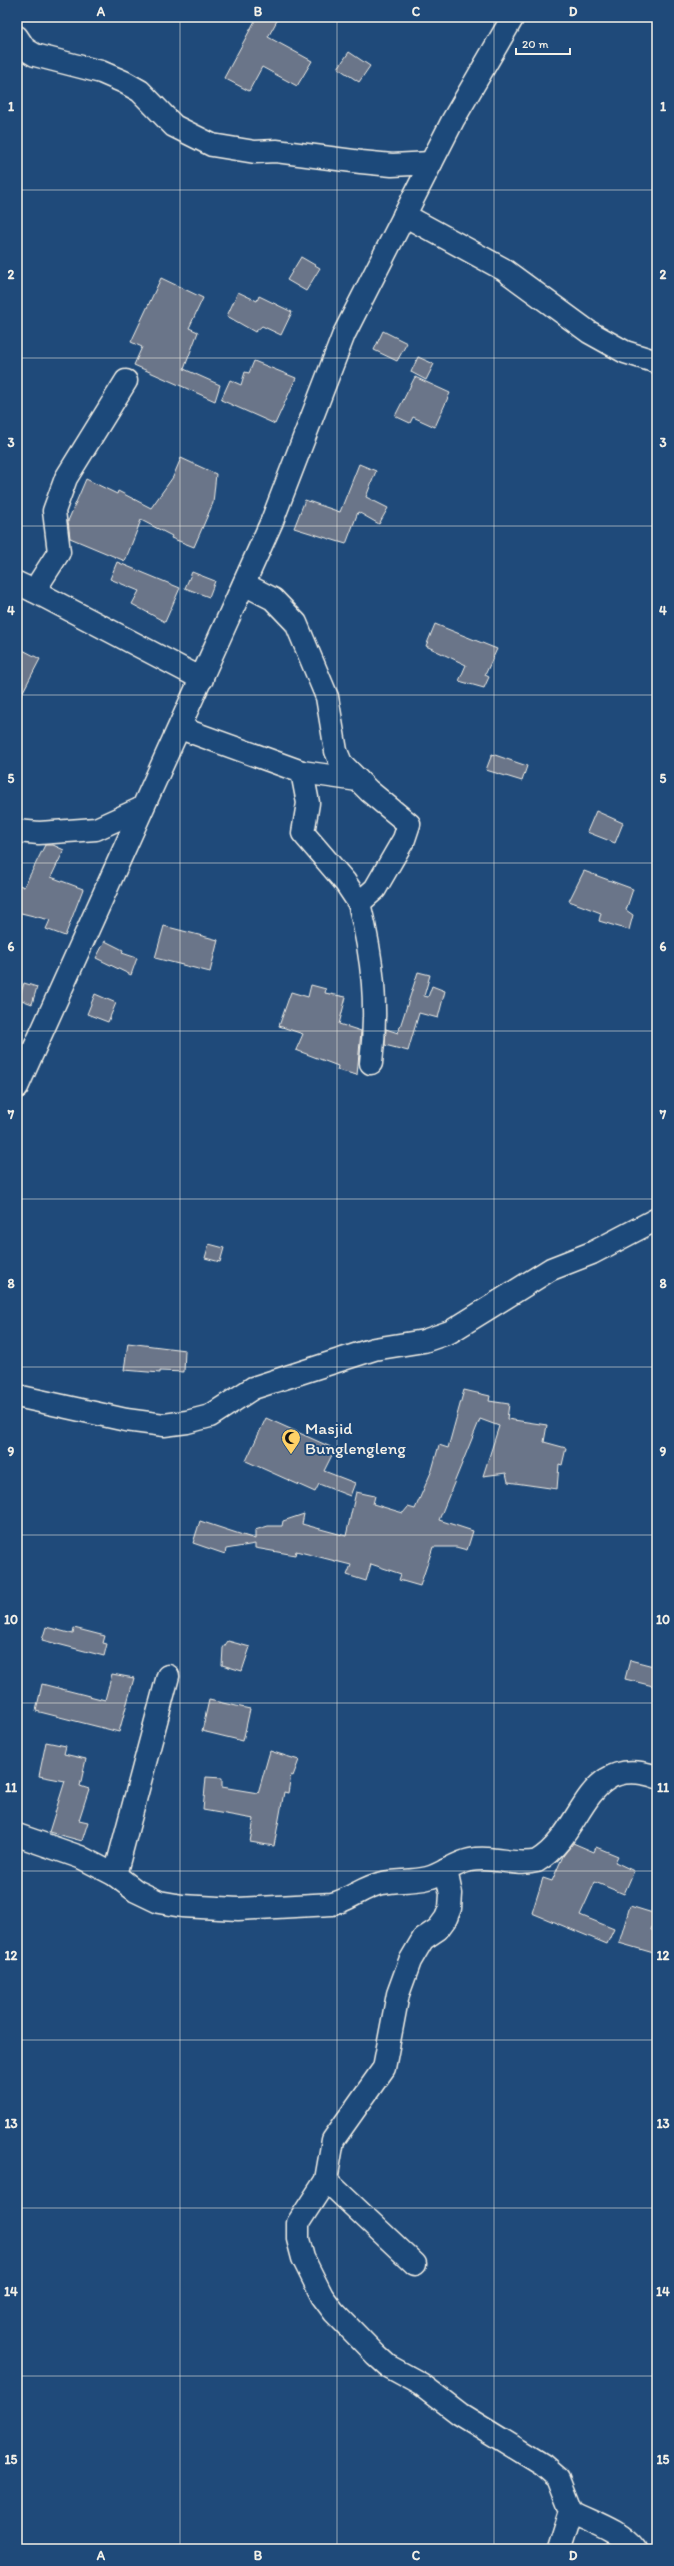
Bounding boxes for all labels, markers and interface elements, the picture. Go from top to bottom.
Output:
text: A [96,4,106,19]
text: B [254,4,263,19]
text: C [412,4,421,19]
text: D [569,4,578,19]
scale bar [516,30,570,56]
text: 20 m [522,37,549,51]
text: 1 [8,99,14,114]
text: 1 [660,99,666,114]
text: 2 [8,267,15,282]
text: 2 [660,267,667,282]
text: 3 [7,435,15,450]
text: 3 [659,435,667,450]
text: 4 [7,603,15,618]
text: 4 [659,603,667,618]
text: 5 [8,771,15,786]
text: 5 [660,771,667,786]
text: 6 [8,939,15,954]
text: 6 [660,939,667,954]
text: 7 [7,1107,15,1122]
text: 7 [659,1107,667,1122]
text: 8 [7,1276,15,1291]
text: 8 [659,1276,667,1291]
place label: Masjid Bunglengleng [305,1418,406,1458]
mosque icon: Masjid Bunglengleng [280,1427,302,1455]
text: 9 [8,1444,15,1459]
text: 9 [660,1444,667,1459]
text: 10 [4,1612,18,1627]
text: 10 [656,1612,670,1627]
text: 11 [5,1780,17,1795]
text: 11 [657,1780,669,1795]
text: 12 [5,1948,18,1963]
text: 12 [657,1948,670,1963]
text: 13 [4,2116,18,2131]
text: 13 [656,2116,670,2131]
text: 14 [4,2284,18,2299]
text: 14 [656,2284,670,2299]
text: 15 [5,2452,18,2467]
text: 15 [657,2452,670,2467]
text: A [96,2548,106,2563]
text: B [254,2548,263,2563]
text: C [412,2548,421,2563]
text: D [569,2548,578,2563]

